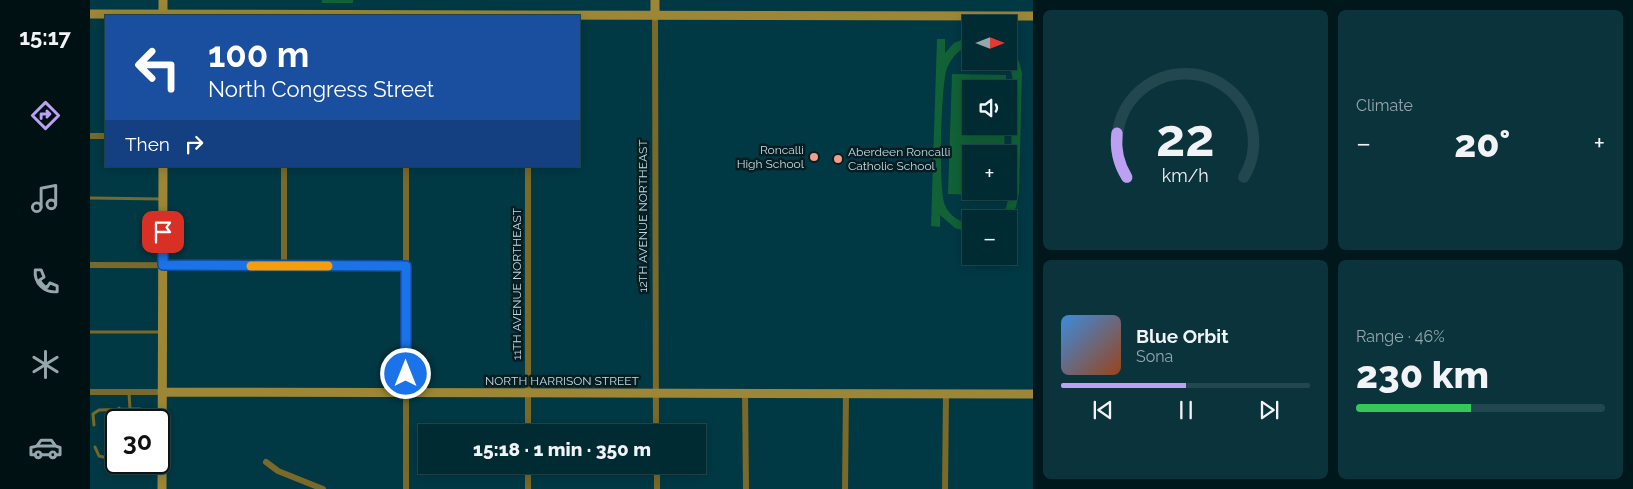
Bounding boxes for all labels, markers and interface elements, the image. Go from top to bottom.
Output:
north arrow [962,15,1018,70]
map controls [962,15,1017,265]
text: 15:17 [19,24,71,50]
text: 100 m [208,34,309,75]
icon: left [125,35,190,100]
text: North Congress Street [208,76,434,102]
button: sound [962,80,1017,135]
text: Climate [1356,96,1413,115]
icon: directions [28,98,63,133]
text: 22 [1156,107,1215,168]
text: 20° [1454,121,1510,166]
text: − [1356,127,1371,160]
text: + [1593,127,1605,160]
icon: right [180,130,208,158]
text: Then [125,133,170,155]
street label: 12TH AVENUE NORTHEAST [636,139,650,293]
place label: Roncalli High School [737,143,805,171]
place label: Aberdeen Roncalli Catholic School [848,145,950,173]
button: + [962,145,1017,200]
marker: Roncalli High School [808,151,820,163]
marker: Aberdeen Roncalli Catholic School [832,153,844,165]
text: km/h [1162,165,1209,186]
icon: music [28,181,63,216]
street label: 11TH AVENUE NORTHEAST [510,207,524,360]
button: − [962,210,1017,265]
pin [142,211,184,253]
icon: arrive [149,218,177,246]
icon: phone [28,264,63,299]
text: Blue Orbit [1136,325,1228,347]
text: Range · 46% [1356,327,1445,346]
icon: climate [28,347,63,382]
position arrow [379,347,431,399]
text: Sona [1136,347,1173,366]
text: 230 km [1356,352,1489,397]
street label: NORTH HARRISON STREET [485,374,640,388]
icon: previous [1089,396,1117,424]
icon: pause [1172,396,1200,424]
icon: next [1255,396,1283,424]
speed limit sign: 30 [105,409,170,474]
icon: car [28,430,63,465]
text: 15:18 · 1 min · 350 m [473,438,651,460]

